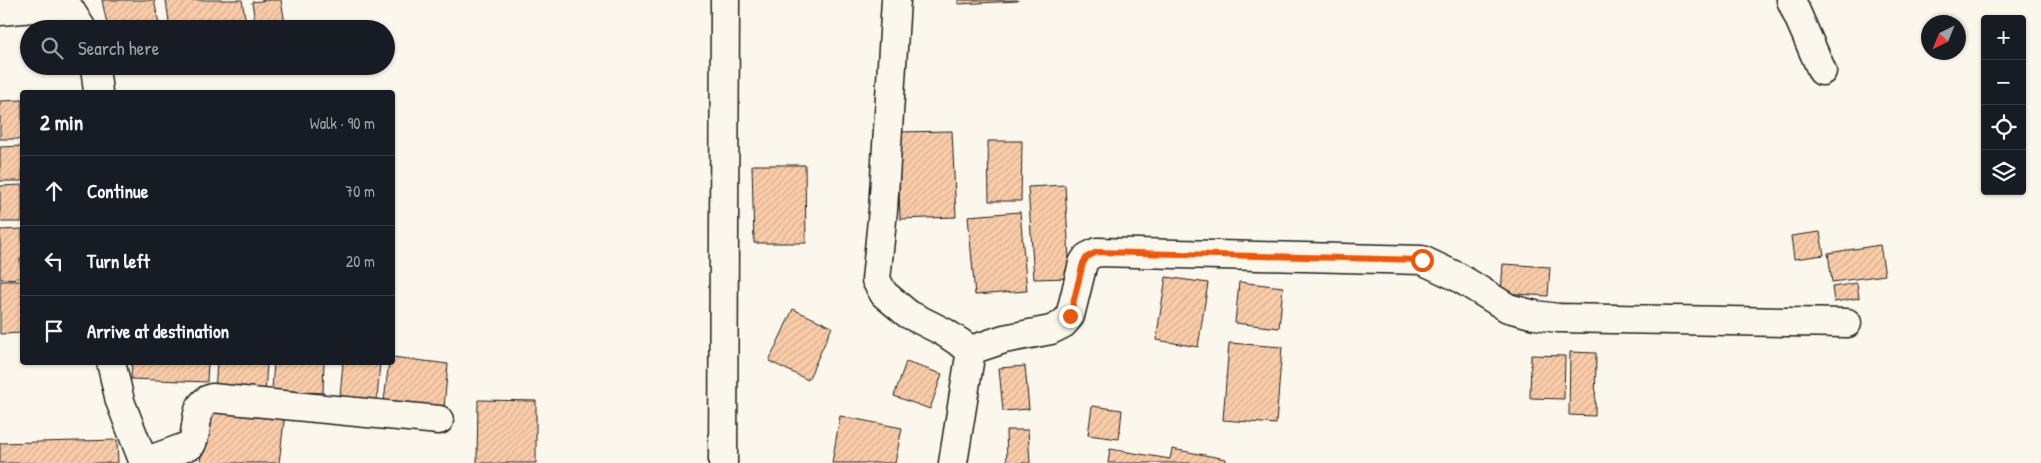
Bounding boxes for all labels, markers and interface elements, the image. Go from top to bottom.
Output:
north arrow [1921,15,1966,60]
map controls [1981,15,2026,195]
button: + [1981,15,2026,60]
search box [20,20,395,75]
icon: search [38,34,66,62]
text: Search here [78,35,159,61]
button: − [1981,60,2026,105]
button: locate [1981,105,2026,150]
text: 2 min [40,108,83,137]
text: Walk · 90 m [310,112,375,134]
button: layers [1981,150,2026,195]
icon: ahead [40,177,68,205]
text: Continue [87,178,148,204]
text: 70 m [345,180,375,202]
icon: left [40,247,68,275]
text: Turn left [87,248,150,274]
route start [1411,249,1434,272]
text: 20 m [346,250,375,272]
route end [1059,305,1082,328]
icon: arrive [40,317,68,345]
text: Arrive at destination [87,318,229,344]

